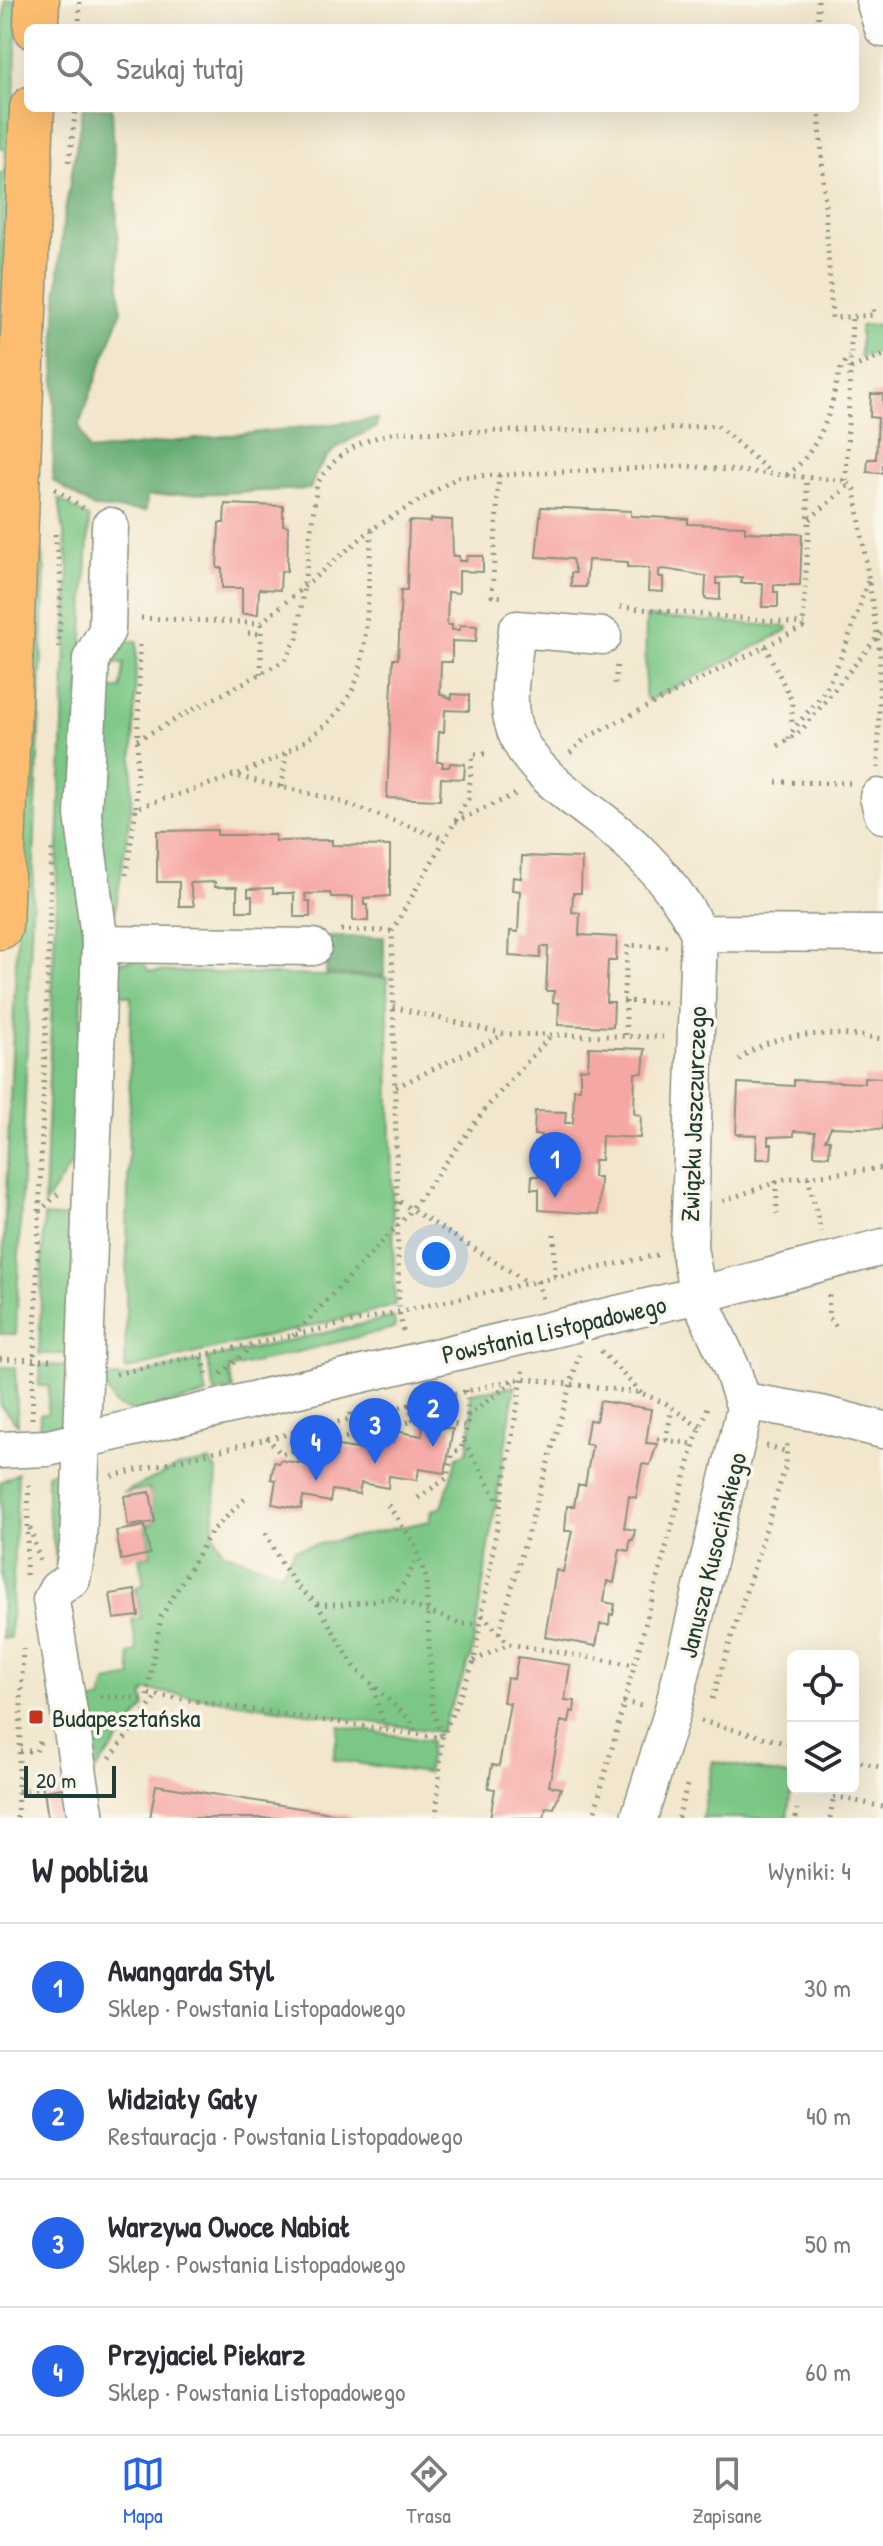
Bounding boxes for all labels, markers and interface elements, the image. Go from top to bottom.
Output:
search box [24,24,859,112]
icon: search [52,46,96,90]
text: Szukaj tutaj [116,48,244,88]
street label: Związku Jaszczurczego [672,1006,714,1222]
pin: 1 [529,1132,581,1198]
your location [416,1236,456,1276]
street label: Powstania Listopadowego [438,1286,670,1372]
pin: 2 [407,1381,459,1447]
pin: 3 [349,1398,401,1464]
pin: 4 [290,1415,342,1481]
street label: Janusza Kusocińskiego [670,1449,754,1661]
map controls [787,1650,859,1794]
button: locate [787,1650,859,1722]
place label: Budapesztańska [52,1700,200,1735]
marker: Budapesztańska [27,1708,45,1726]
button: layers [787,1722,859,1794]
scale bar [24,1762,116,1798]
text: 20 m [36,1765,76,1795]
text: W pobliżu [32,1847,148,1893]
text: Wyniki: 4 [768,1853,851,1888]
text: Awangarda Styl [108,1950,274,1990]
text: 1 [53,1970,63,2005]
text: 30 m [804,1970,851,2005]
text: Sklep · Powstania Listopadowego [108,1990,406,2025]
text: Widziały Gały [108,2078,257,2118]
text: 2 [52,2098,64,2133]
text: 40 m [806,2098,851,2133]
text: Restauracja · Powstania Listopadowego [108,2118,463,2153]
text: Warzywa Owoce Nabiał [108,2206,351,2246]
text: 3 [52,2226,64,2261]
text: 50 m [805,2226,851,2261]
text: Sklep · Powstania Listopadowego [108,2246,406,2281]
text: Przyjaciel Piekarz [108,2334,305,2374]
text: 4 [53,2354,63,2389]
text: 60 m [805,2354,851,2389]
text: Sklep · Powstania Listopadowego [108,2374,406,2409]
tab: Mapa [121,2452,165,2530]
tab: Trasa [406,2452,451,2530]
tab: Zapisane [692,2452,762,2530]

